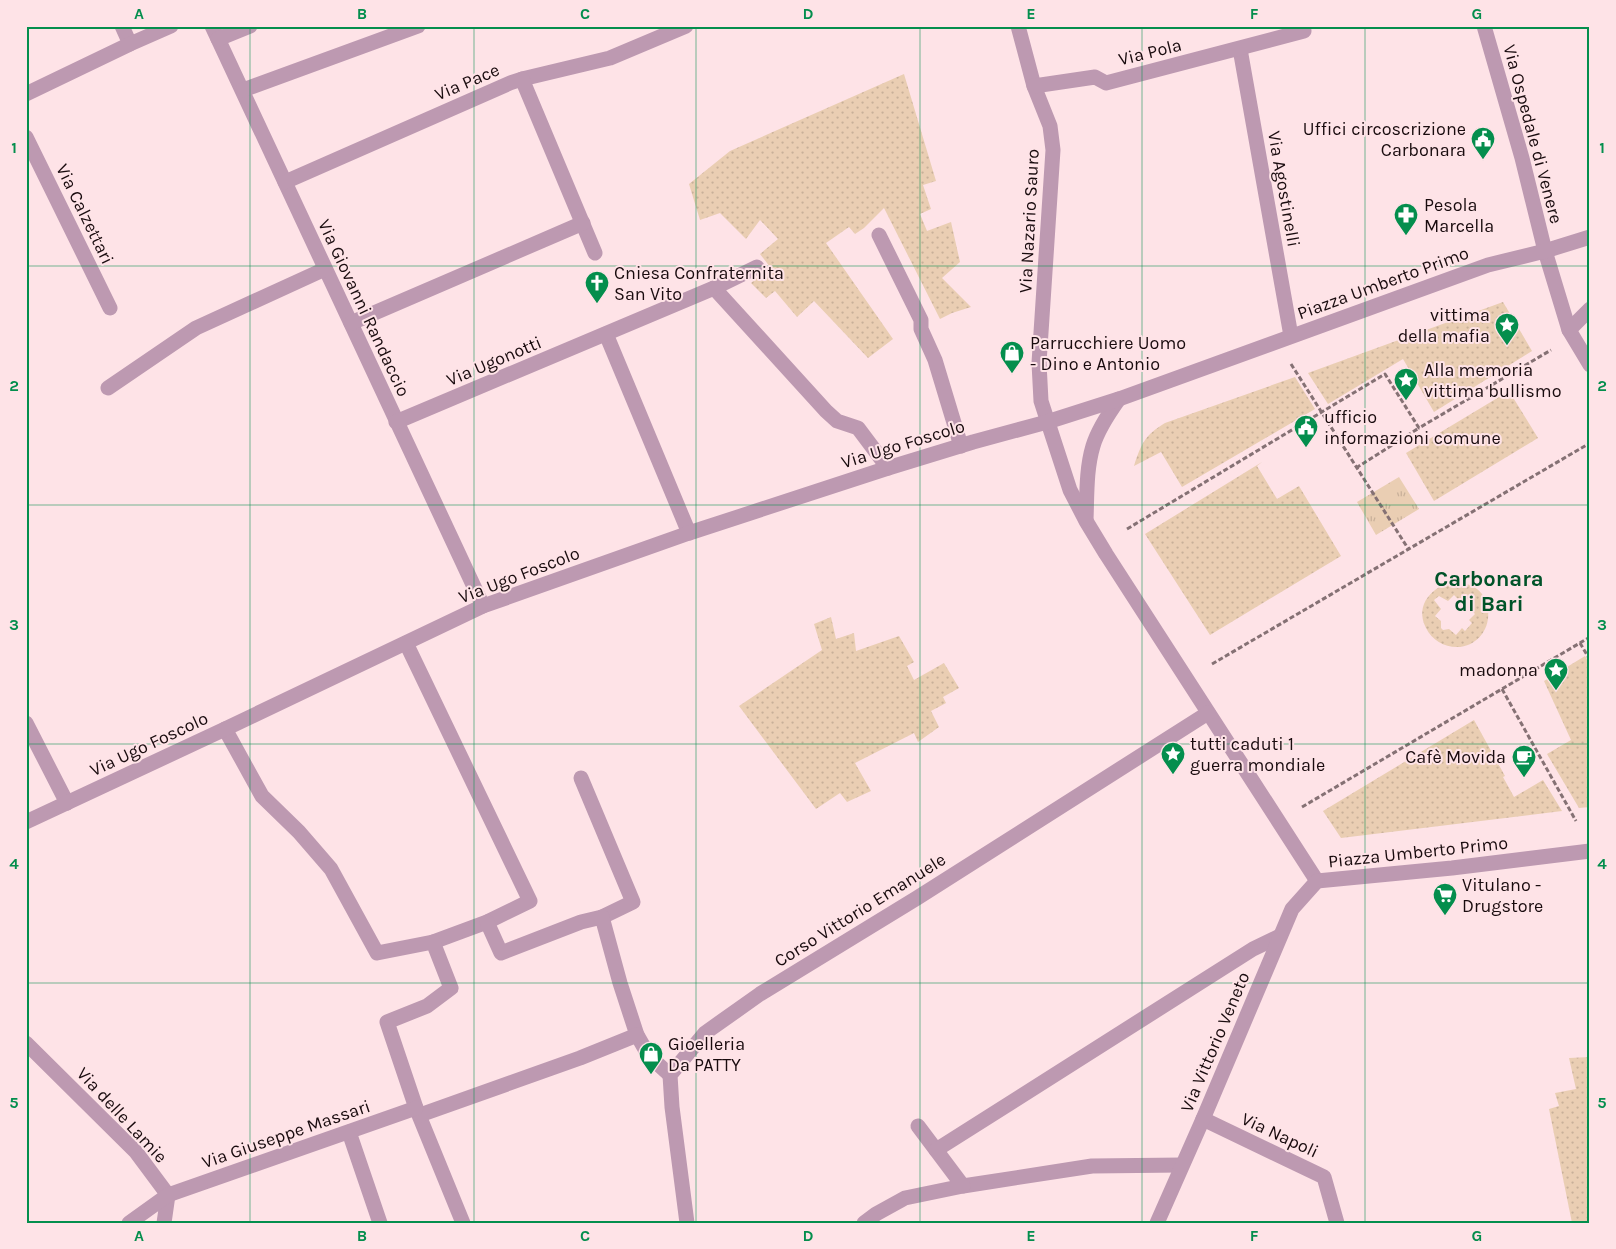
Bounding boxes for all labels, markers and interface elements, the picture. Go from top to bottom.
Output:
text: A [134,4,144,23]
text: B [357,4,367,23]
text: C [580,4,590,23]
text: D [803,4,814,23]
text: E [1026,4,1036,23]
text: F [1250,4,1259,23]
text: G [1472,4,1482,23]
street label: Via Pola [1116,34,1184,70]
street label: Via Ospedale di Venere [1498,42,1568,226]
street label: Via Pace [431,59,503,105]
place label: Uffici circoscrizione Carbonara [1303,118,1466,161]
public building icon: Uffici circoscrizione Carbonara [1470,126,1496,160]
street label: Via Agostinelli [1263,129,1305,249]
text: 1 [11,138,17,157]
text: 1 [1599,138,1605,157]
street label: Via Nazario Sauro [1014,148,1044,294]
street label: Via Calzettari [51,160,119,268]
place label: Pesola Marcella [1424,194,1494,237]
pharmacy icon: Pesola Marcella [1393,202,1419,236]
street label: Via Giovanni Randaccio [313,216,415,400]
street label: Piazza Umberto Primo [1294,242,1472,324]
place label: Cniesa Confraternita San Vito [614,262,784,305]
church icon: Cniesa Confraternita San Vito [584,270,610,304]
place label: vittima della mafia [1398,304,1490,347]
place icon: vittima della mafia [1494,312,1520,346]
street label: Via Ugonotti [443,331,545,391]
place label: Parrucchiere Uomo - Dino e Antonio [1030,332,1186,375]
shop icon: Parrucchiere Uomo - Dino e Antonio [999,340,1025,374]
place label: Alla memoria vittima bullismo [1424,359,1561,402]
place icon: Alla memoria vittima bullismo [1393,367,1419,401]
text: 2 [9,376,19,395]
text: 2 [1597,376,1607,395]
place label: ufficio informazioni comune [1324,406,1501,449]
public building icon: ufficio informazioni comune [1293,414,1319,448]
street label: Via Ugo Foscolo [839,415,967,473]
street label: Via Ugo Foscolo [455,542,583,608]
district label: Carbonara di Bari [1434,566,1544,617]
text: 3 [9,615,19,634]
text: 3 [1597,615,1607,634]
place icon: madonna [1543,657,1569,691]
place label: madonna [1459,659,1538,681]
street label: Via Ugo Foscolo [86,707,212,781]
place label: tutti caduti 1 guerra mondiale [1190,733,1325,776]
place icon: tutti caduti 1 guerra mondiale [1160,741,1186,775]
cafe icon: Cafè Movida [1511,744,1537,778]
place label: Cafè Movida [1405,746,1506,768]
street label: Piazza Umberto Primo [1327,832,1509,872]
street label: Corso Vittorio Emanuele [770,848,950,972]
text: 4 [9,854,19,873]
text: 4 [1597,854,1607,873]
place label: Vitulano - Drugstore [1462,874,1543,917]
supermarket icon: Vitulano - Drugstore [1432,882,1458,916]
street label: Via Vittorio Veneto [1176,969,1254,1115]
place label: Gioelleria Da PATTY [668,1033,745,1076]
shop icon: Gioelleria Da PATTY [638,1041,664,1075]
street label: Via delle Lamie [72,1063,172,1167]
text: 5 [9,1093,19,1112]
text: 5 [1597,1093,1607,1112]
street label: Via Giuseppe Massari [199,1095,373,1173]
street label: Via Napoli [1238,1108,1322,1162]
text: A [134,1226,144,1245]
text: B [357,1226,367,1245]
text: C [580,1226,590,1245]
text: D [803,1226,814,1245]
text: E [1026,1226,1036,1245]
text: F [1250,1226,1259,1245]
text: G [1472,1226,1482,1245]

